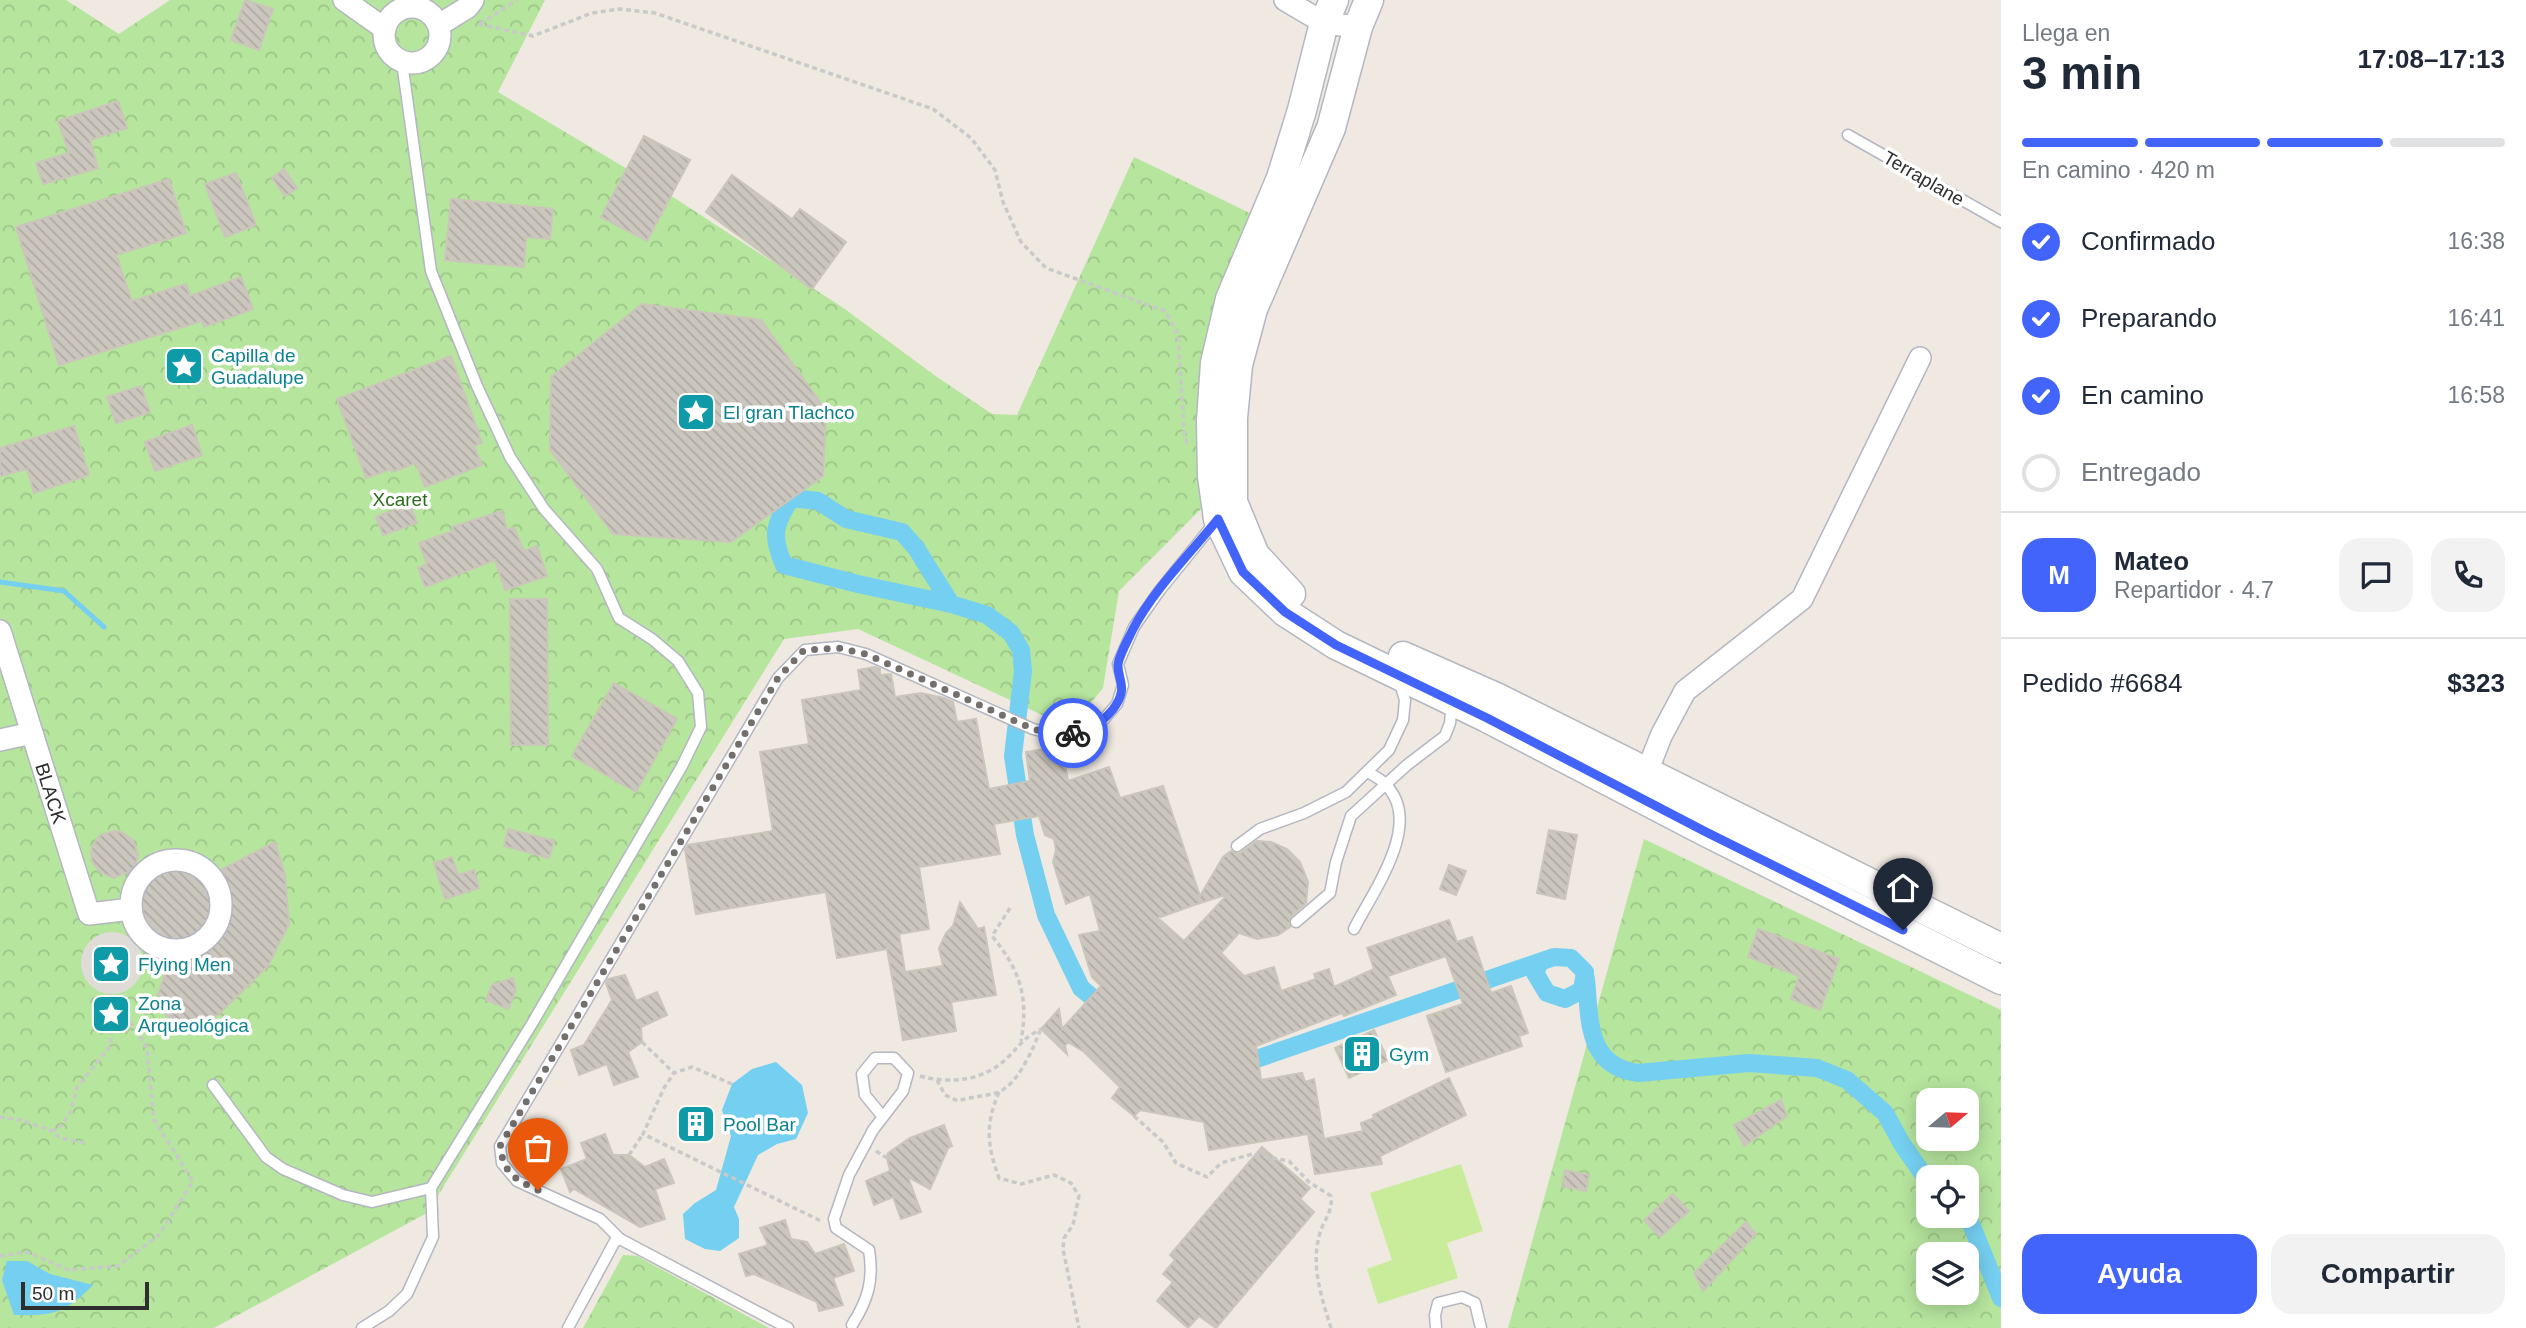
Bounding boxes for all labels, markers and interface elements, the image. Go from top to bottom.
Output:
text: Llega en [2022,20,2110,46]
text: 17:08–17:13 [2358,44,2505,74]
text: 3 min [2022,47,2142,99]
street label: Terraplane [1880,147,1968,210]
text: En camino · 420 m [2022,157,2215,183]
icon: check [2022,223,2060,261]
text: Confirmado [2081,226,2215,256]
text: 16:38 [2447,228,2505,254]
icon: check [2022,300,2060,338]
text: Preparando [2081,303,2217,333]
text: 16:41 [2447,305,2505,331]
place icon: Capilla de Guadalupe [163,345,205,387]
place label: Capilla de Guadalupe [211,345,304,388]
icon: check [2022,377,2060,415]
text: En camino [2081,380,2204,410]
text: 16:58 [2447,382,2505,408]
place icon: El gran Tlachco [675,391,717,433]
place label: El gran Tlachco [723,402,855,423]
text: Entregado [2081,457,2201,487]
park label: Xcaret [373,489,428,510]
button: chat [2339,538,2413,612]
button: phone [2431,538,2505,612]
text: Mateo [2114,546,2189,576]
text: M [2048,560,2070,590]
text: Repartidor · 4.7 [2114,577,2274,603]
text: Pedido #6684 [2022,668,2182,698]
text: $323 [2447,668,2505,698]
courier [1038,698,1108,768]
icon: bike [1054,714,1092,752]
street label: BLACK [31,760,70,827]
pin [1873,858,1933,930]
icon: home [1884,869,1922,907]
place icon: Flying Men [90,943,132,985]
place label: Flying Men [138,954,231,975]
place icon: Zona Arqueológica [90,993,132,1035]
place label: Zona Arqueológica [138,993,249,1036]
building icon: Gym [1341,1033,1383,1075]
place label: Gym [1389,1044,1429,1065]
north arrow [1916,1088,1979,1152]
map controls [1916,1088,1979,1305]
building icon: Pool Bar [675,1103,717,1145]
place label: Pool Bar [723,1114,797,1135]
pin [508,1118,568,1190]
icon: bag [519,1129,557,1167]
button: locate [1916,1165,1979,1228]
button: Ayuda [2022,1234,2257,1314]
button: Compartir [2271,1234,2505,1314]
button: layers [1916,1242,1979,1305]
scale bar [21,1279,149,1311]
text: 50 m [32,1283,74,1304]

